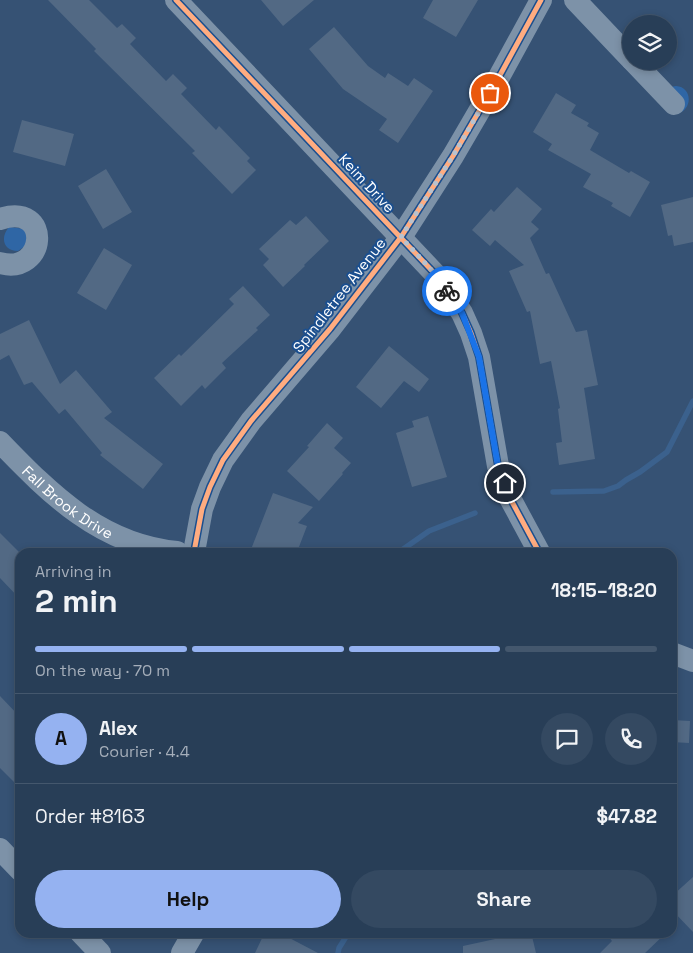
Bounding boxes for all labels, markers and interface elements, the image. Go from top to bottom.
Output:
map controls [622,15,677,70]
button: layers [622,15,677,70]
pin [469,72,511,114]
icon: bag [476,79,504,107]
street label: Keim Drive [335,149,399,217]
street label: Spindletree Avenue [288,234,390,356]
courier [422,266,472,316]
icon: bike [433,277,461,305]
street label: Fall Brook Drive [19,461,117,542]
pin [484,462,526,504]
icon: home [491,469,519,497]
text: Arriving in [35,561,112,582]
text: 18:15–18:20 [551,578,657,603]
text: 2 min [35,581,118,621]
text: On the way · 70 m [35,660,170,681]
button: chat [541,713,593,765]
button: phone [605,713,657,765]
text: Alex [99,716,138,741]
text: A [55,726,67,751]
text: Courier · 4.4 [99,741,190,762]
text: Order #8163 [35,804,145,829]
text: $47.82 [597,804,657,829]
button: Help [35,870,341,928]
button: Share [351,870,657,928]

